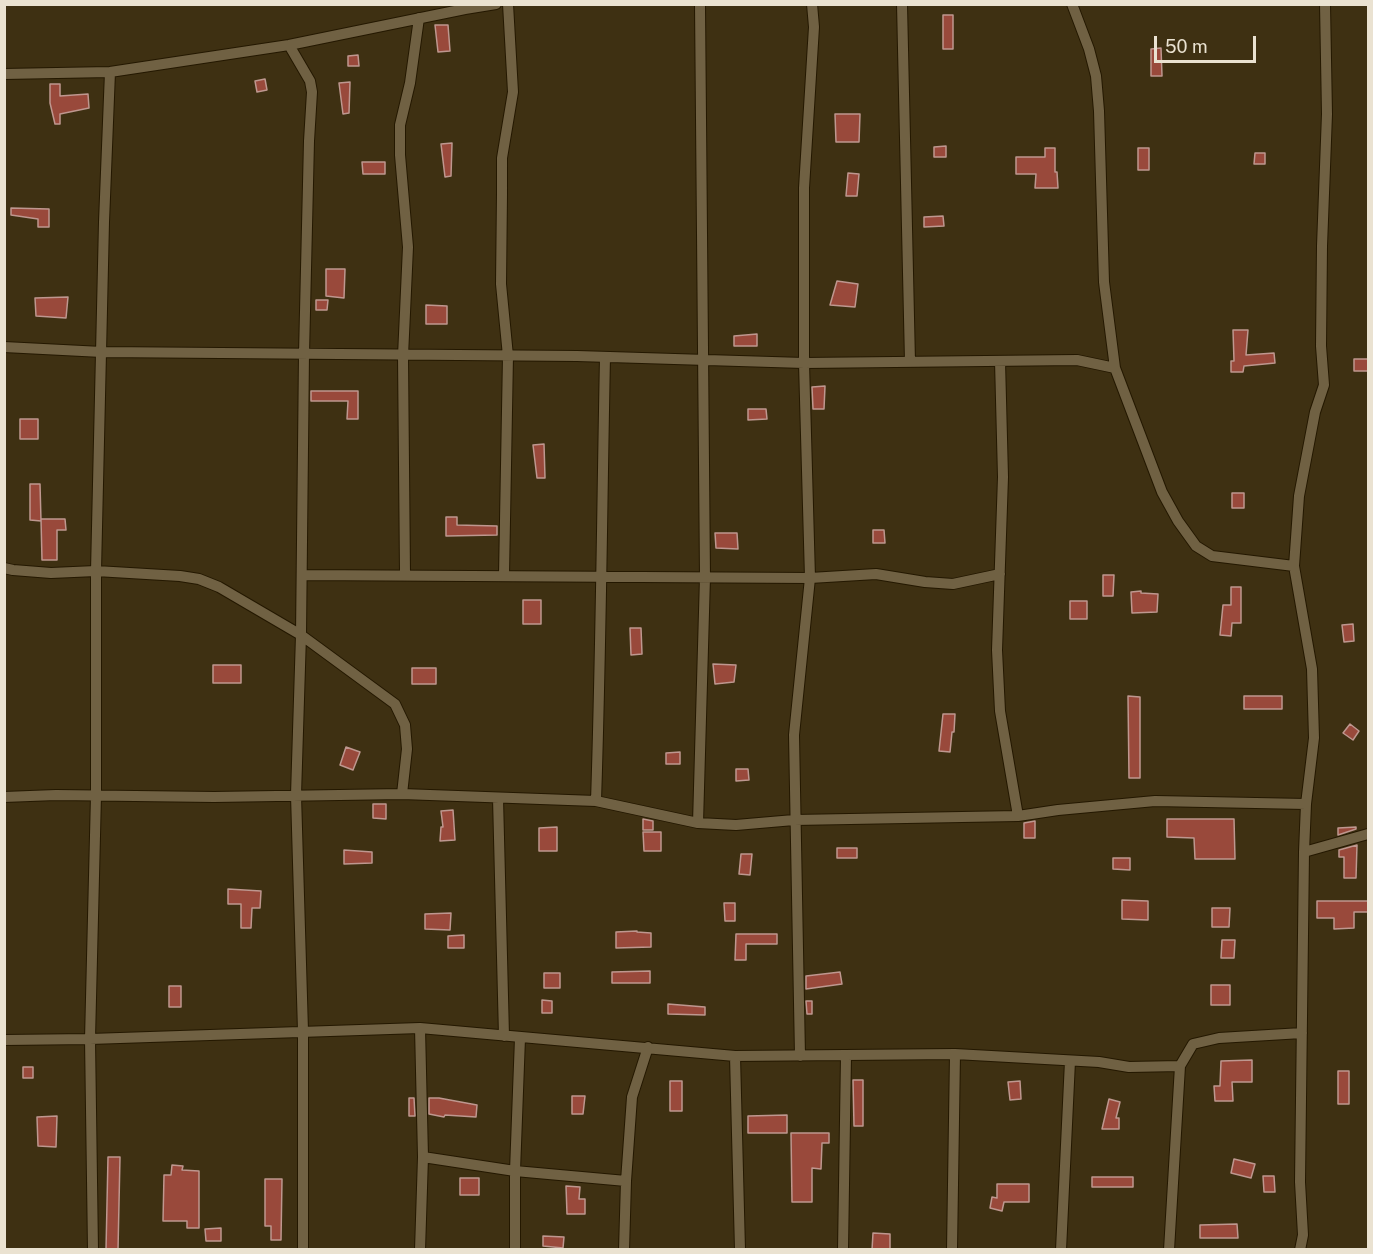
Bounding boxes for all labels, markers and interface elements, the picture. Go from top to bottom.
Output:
scale bar [1157,24,1259,62]
text: 50 m [1165,36,1208,57]

